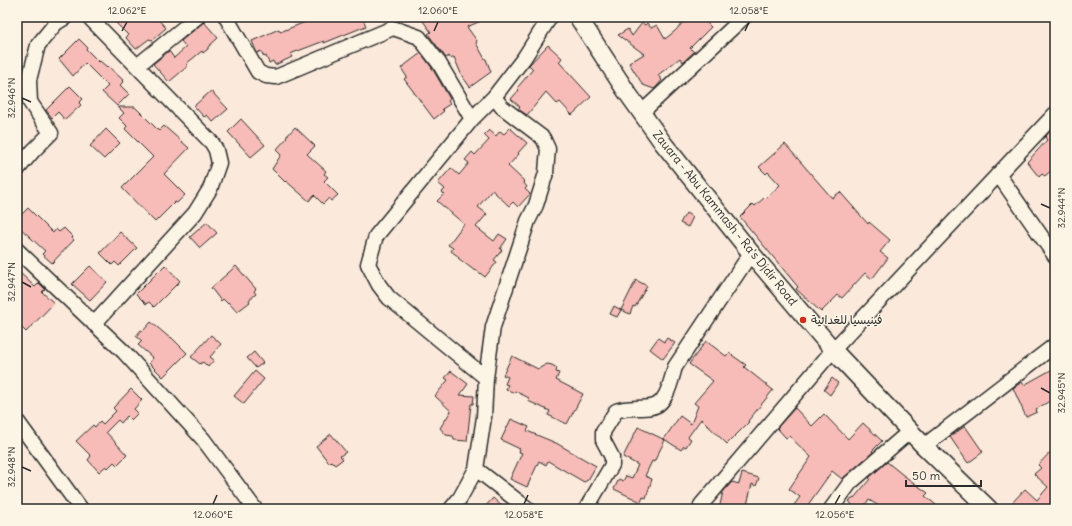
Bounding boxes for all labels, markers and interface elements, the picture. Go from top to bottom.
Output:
text: 12.062°E [108,4,146,17]
text: 12.060°E [418,4,458,17]
text: 12.058°E [730,4,769,17]
text: 32.946°N [5,78,18,118]
street label: Zauara - Abu Kammash - Ra's Djdir Road [650,127,801,308]
text: 32.944°N [1055,188,1068,228]
text: 32.947°N [5,262,18,302]
place label: فينيسيا للغدائية [811,312,882,327]
marker: فينيسيا للغدائية [798,315,808,325]
text: 32.945°N [1055,373,1068,413]
text: 32.948°N [5,447,18,487]
scale bar [906,462,981,488]
text: 50 m [912,468,941,483]
text: 12.060°E [193,508,233,521]
text: 12.058°E [505,508,544,521]
text: 12.056°E [816,508,855,521]

